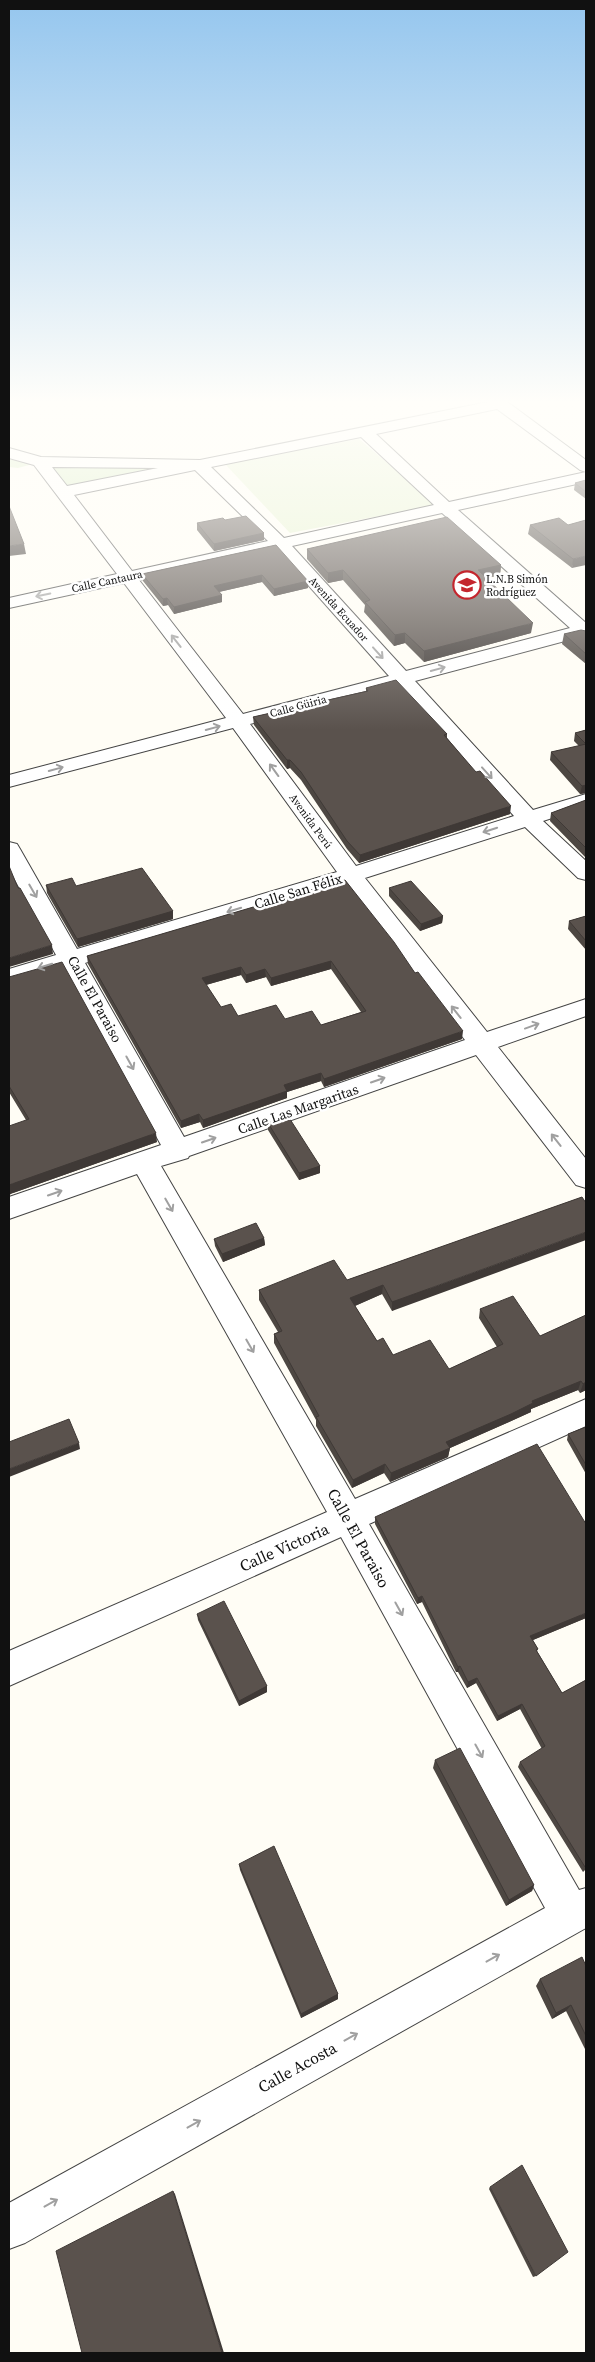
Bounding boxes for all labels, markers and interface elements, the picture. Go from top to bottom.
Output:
street label: Calle Cantaura [70,567,144,596]
school or university icon: L.N.B Simón Rodríguez [452,570,482,600]
place label: L.N.B Simón Rodríguez [486,572,548,600]
street label: Avenida Ecuador [305,574,372,645]
one-way arrow [35,591,51,600]
one-way arrow [170,635,181,648]
one-way arrow [372,646,384,659]
one-way arrow [430,664,446,673]
street label: Calle Güiria [268,692,328,721]
one-way arrow [205,723,221,732]
one-way arrow [269,763,279,777]
one-way arrow [47,764,63,773]
one-way arrow [481,767,493,780]
street label: Avenida Perú [285,791,336,852]
one-way arrow [482,826,498,836]
street label: Calle San Félix [252,868,345,914]
one-way arrow [29,884,39,898]
one-way arrow [227,905,243,915]
street label: Calle El Paraiso [63,952,127,1046]
one-way arrow [37,962,53,972]
one-way arrow [451,1006,462,1019]
one-way arrow [523,1021,539,1030]
one-way arrow [125,1056,135,1071]
one-way arrow [370,1075,386,1084]
street label: Calle Las Margaritas [235,1079,361,1139]
one-way arrow [551,1134,562,1147]
one-way arrow [200,1135,216,1144]
one-way arrow [47,1188,62,1197]
one-way arrow [164,1197,174,1212]
one-way arrow [245,1338,255,1353]
street label: Calle El Paraiso [323,1484,396,1592]
street label: Calle Victoria [236,1517,333,1577]
one-way arrow [395,1601,405,1616]
one-way arrow [474,1743,484,1757]
one-way arrow [485,1953,500,1962]
one-way arrow [343,2032,358,2041]
street label: Calle Acosta [254,2036,341,2098]
one-way arrow [186,2119,200,2129]
one-way arrow [44,2198,59,2208]

